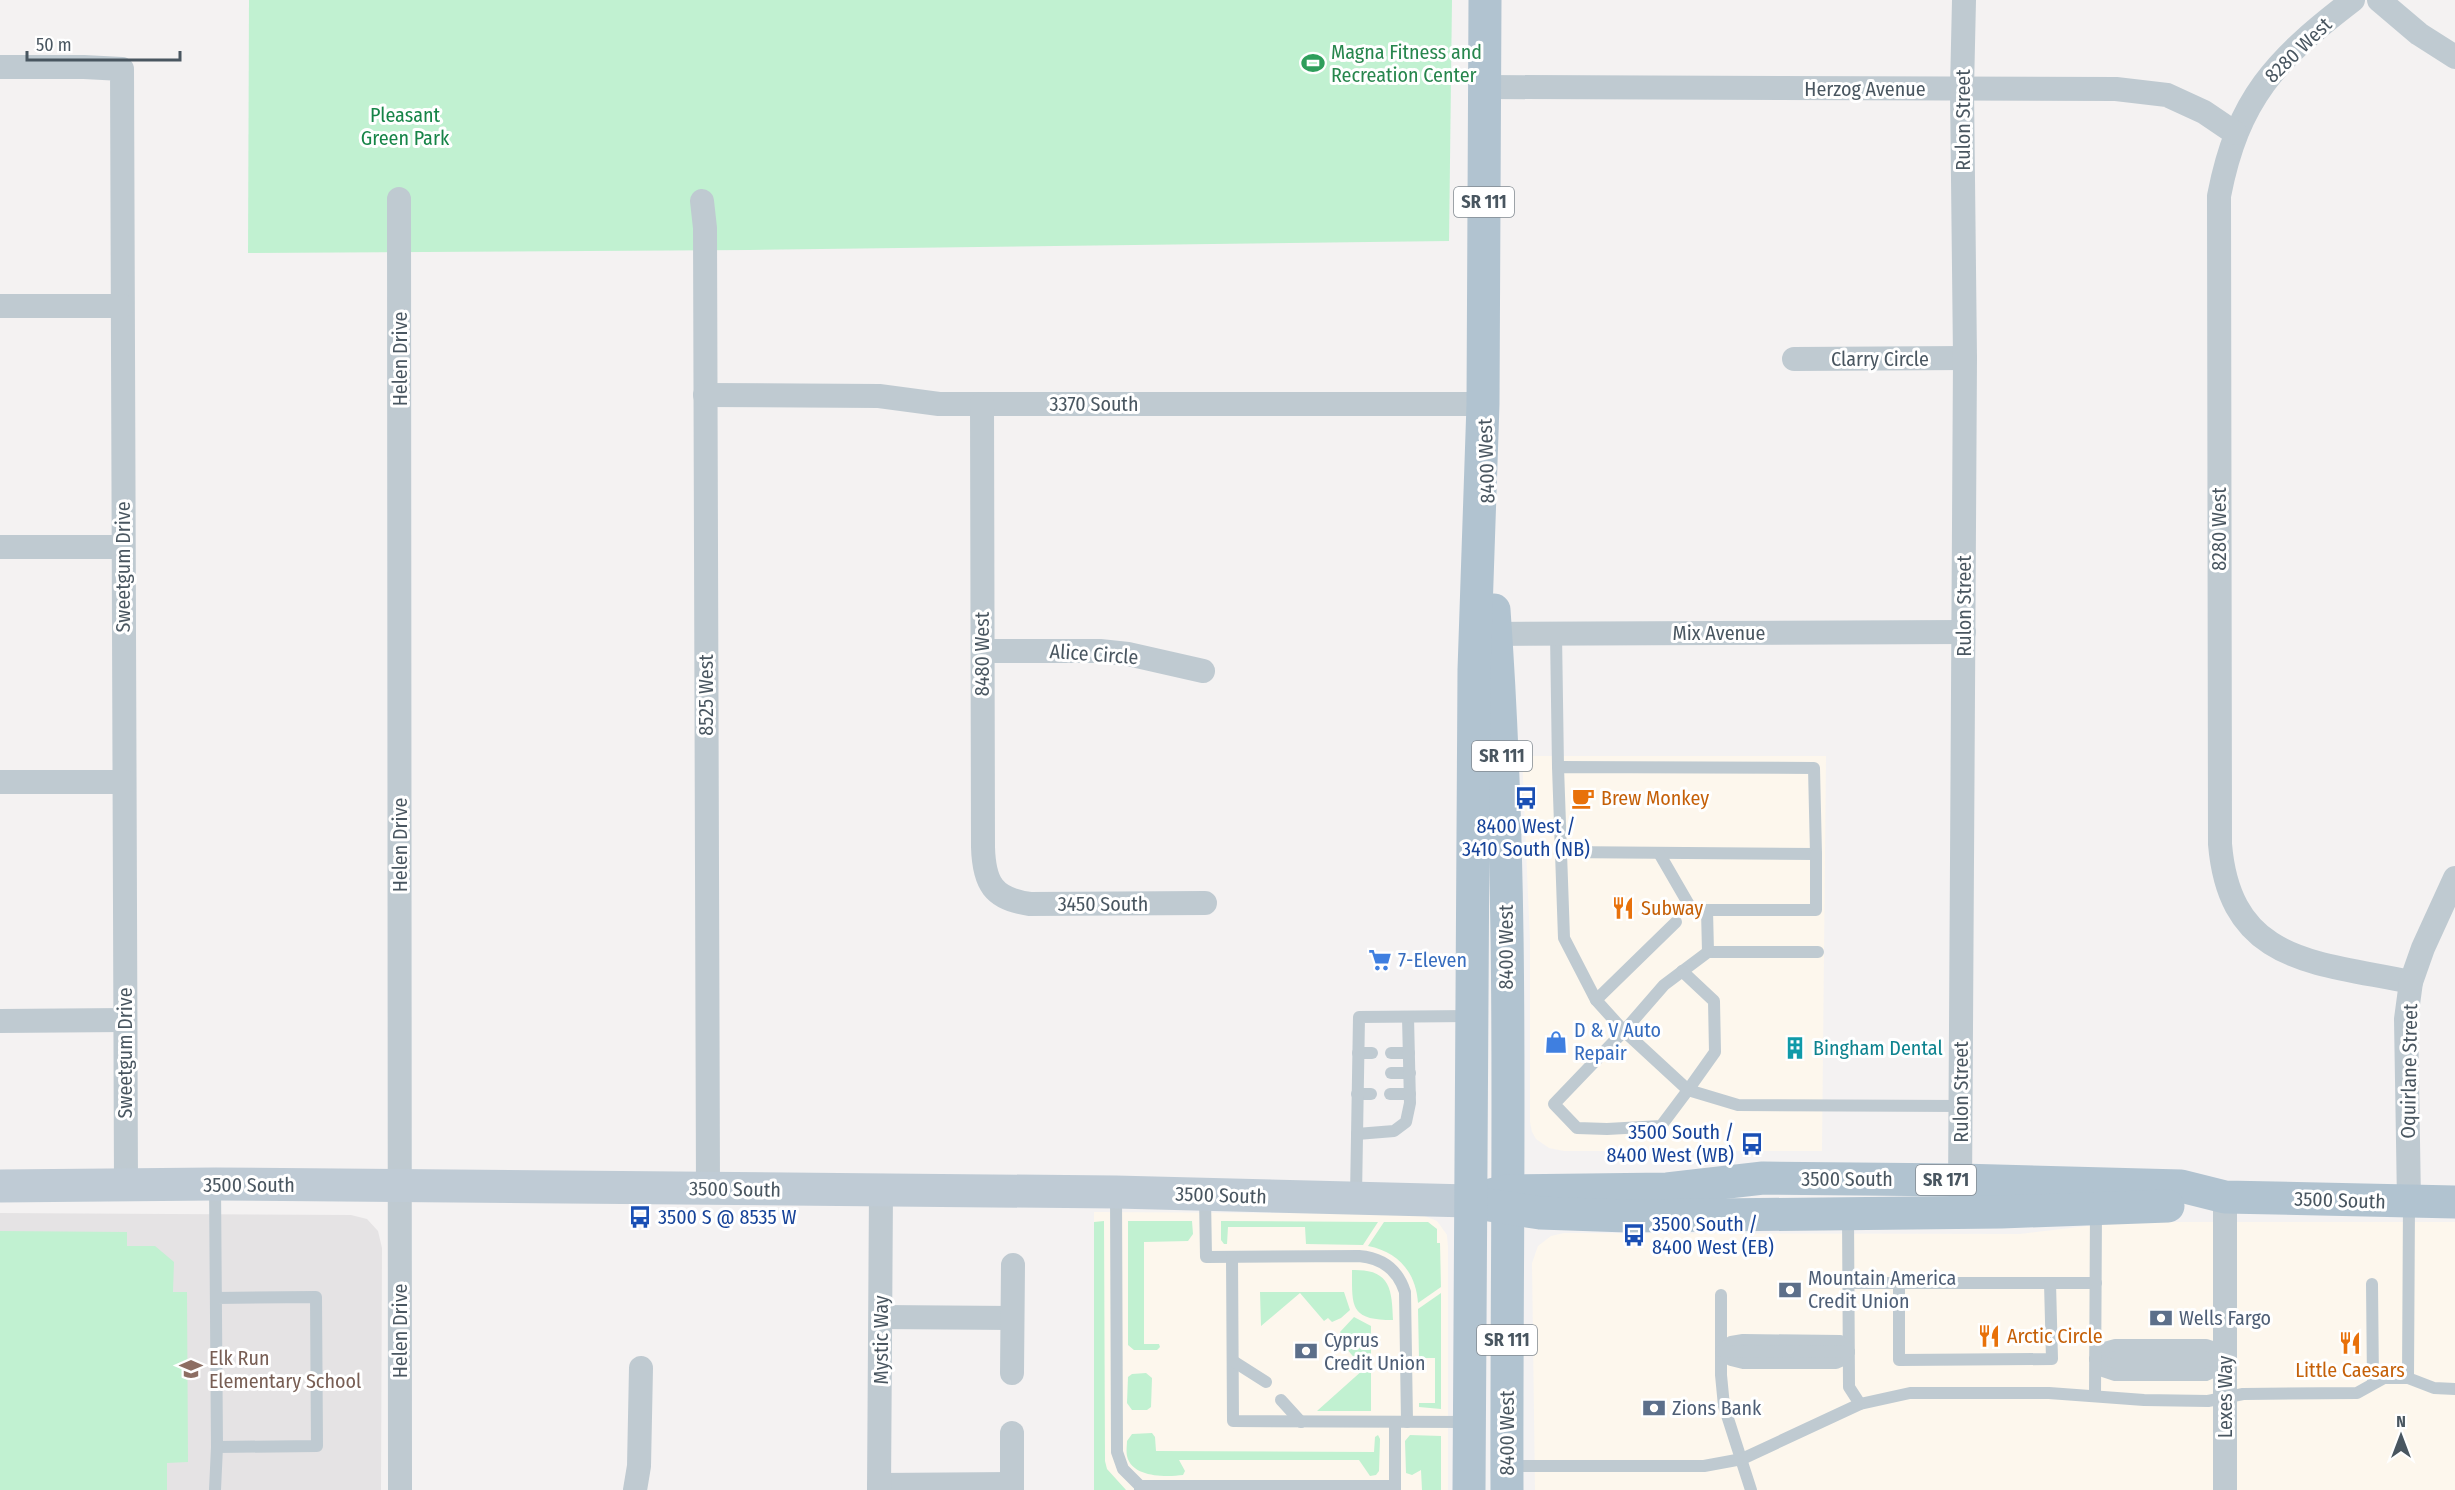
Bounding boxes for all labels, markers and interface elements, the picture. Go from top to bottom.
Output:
street label: 8280 West [2260,12,2337,88]
scale bar [27,24,180,62]
text: 50 m [36,34,72,56]
place label: Magna Fitness and Recreation Center [1331,40,1482,87]
sports icon: Magna Fitness and Recreation Center [1300,50,1326,76]
street label: Rulon Street [1951,69,1975,171]
street label: Herzog Avenue [1804,77,1926,101]
park label: Pleasant Green Park [361,103,450,150]
road number: SR 111 [1454,187,1514,217]
street label: Helen Drive [388,312,412,406]
street label: Clarry Circle [1831,347,1929,371]
street label: 3370 South [1050,392,1138,416]
street label: 8400 West [1473,418,1499,504]
street label: 8280 West [2207,487,2231,571]
street label: Sweetgum Drive [111,501,135,633]
street label: Rulon Street [1952,555,1976,657]
street label: 8480 West [970,611,994,696]
street label: Mix Avenue [1673,621,1765,645]
street label: Alice Circle [1049,639,1139,669]
street label: 8525 West [694,654,718,736]
road number: SR 111 [1472,741,1532,771]
bus stop icon: 8400 West / 3410 South (NB) [1513,785,1539,811]
cafe icon: Brew Monkey [1570,785,1596,811]
place label: Brew Monkey [1601,786,1709,810]
street label: Helen Drive [388,798,412,892]
place label: 8400 West / 3410 South (NB) [1462,814,1590,861]
street label: 3450 South [1058,892,1148,916]
restaurant icon: Subway [1610,895,1636,921]
place label: Subway [1641,896,1703,920]
street label: 8400 West [1494,904,1518,989]
supermarket icon: 7-Eleven [1367,947,1393,973]
place label: 7-Eleven [1398,948,1467,972]
street label: Sweetgum Drive [113,987,137,1119]
street label: Oquirlane Street [2396,1003,2422,1139]
place label: D & V Auto Repair [1574,1018,1661,1065]
shop icon: D & V Auto Repair [1543,1029,1569,1055]
building icon: Bingham Dental [1782,1035,1808,1061]
place label: Bingham Dental [1813,1036,1943,1060]
street label: Rulon Street [1949,1041,1973,1143]
place label: 3500 South / 8400 West (WB) [1607,1120,1734,1167]
bus stop icon: 3500 South / 8400 West (WB) [1739,1131,1765,1157]
road number: SR 171 [1916,1165,1976,1195]
street label: 3500 South [1801,1167,1893,1191]
street label: 3500 South [203,1173,295,1197]
street label: 3500 South [689,1176,781,1202]
street label: 3500 South [1175,1181,1267,1209]
street label: 3500 South [2294,1186,2386,1214]
bus stop icon: 3500 S @ 8535 W [627,1204,653,1230]
place label: 3500 S @ 8535 W [658,1205,796,1229]
place label: 3500 South / 8400 West (EB) [1652,1212,1774,1259]
bus stop icon: 3500 South / 8400 West (EB) [1621,1222,1647,1248]
place label: Mountain America Credit Union [1808,1266,1956,1313]
bank icon: Mountain America Credit Union [1777,1277,1803,1303]
street label: Helen Drive [388,1284,412,1378]
street label: Mystic Way [869,1295,893,1385]
bank icon: Wells Fargo [2148,1305,2174,1331]
place label: Wells Fargo [2179,1306,2271,1330]
restaurant icon: Arctic Circle [1976,1323,2002,1349]
place label: Arctic Circle [2007,1324,2103,1348]
road number: SR 111 [1477,1325,1537,1355]
place label: Cyprus Credit Union [1324,1328,1426,1375]
restaurant icon: Little Caesars [2337,1330,2363,1356]
bank icon: Cyprus Credit Union [1293,1338,1319,1364]
place label: Elk Run Elementary School [209,1346,361,1393]
school or university icon: Elk Run Elementary School [178,1356,204,1382]
street label: Lexes Way [2213,1356,2237,1438]
place label: Little Caesars [2295,1358,2405,1382]
street label: 8400 West [1495,1390,1519,1475]
bank icon: Zions Bank [1641,1395,1667,1421]
place label: Zions Bank [1672,1396,1762,1420]
north arrow [2371,1406,2431,1466]
text: N [2396,1412,2406,1431]

